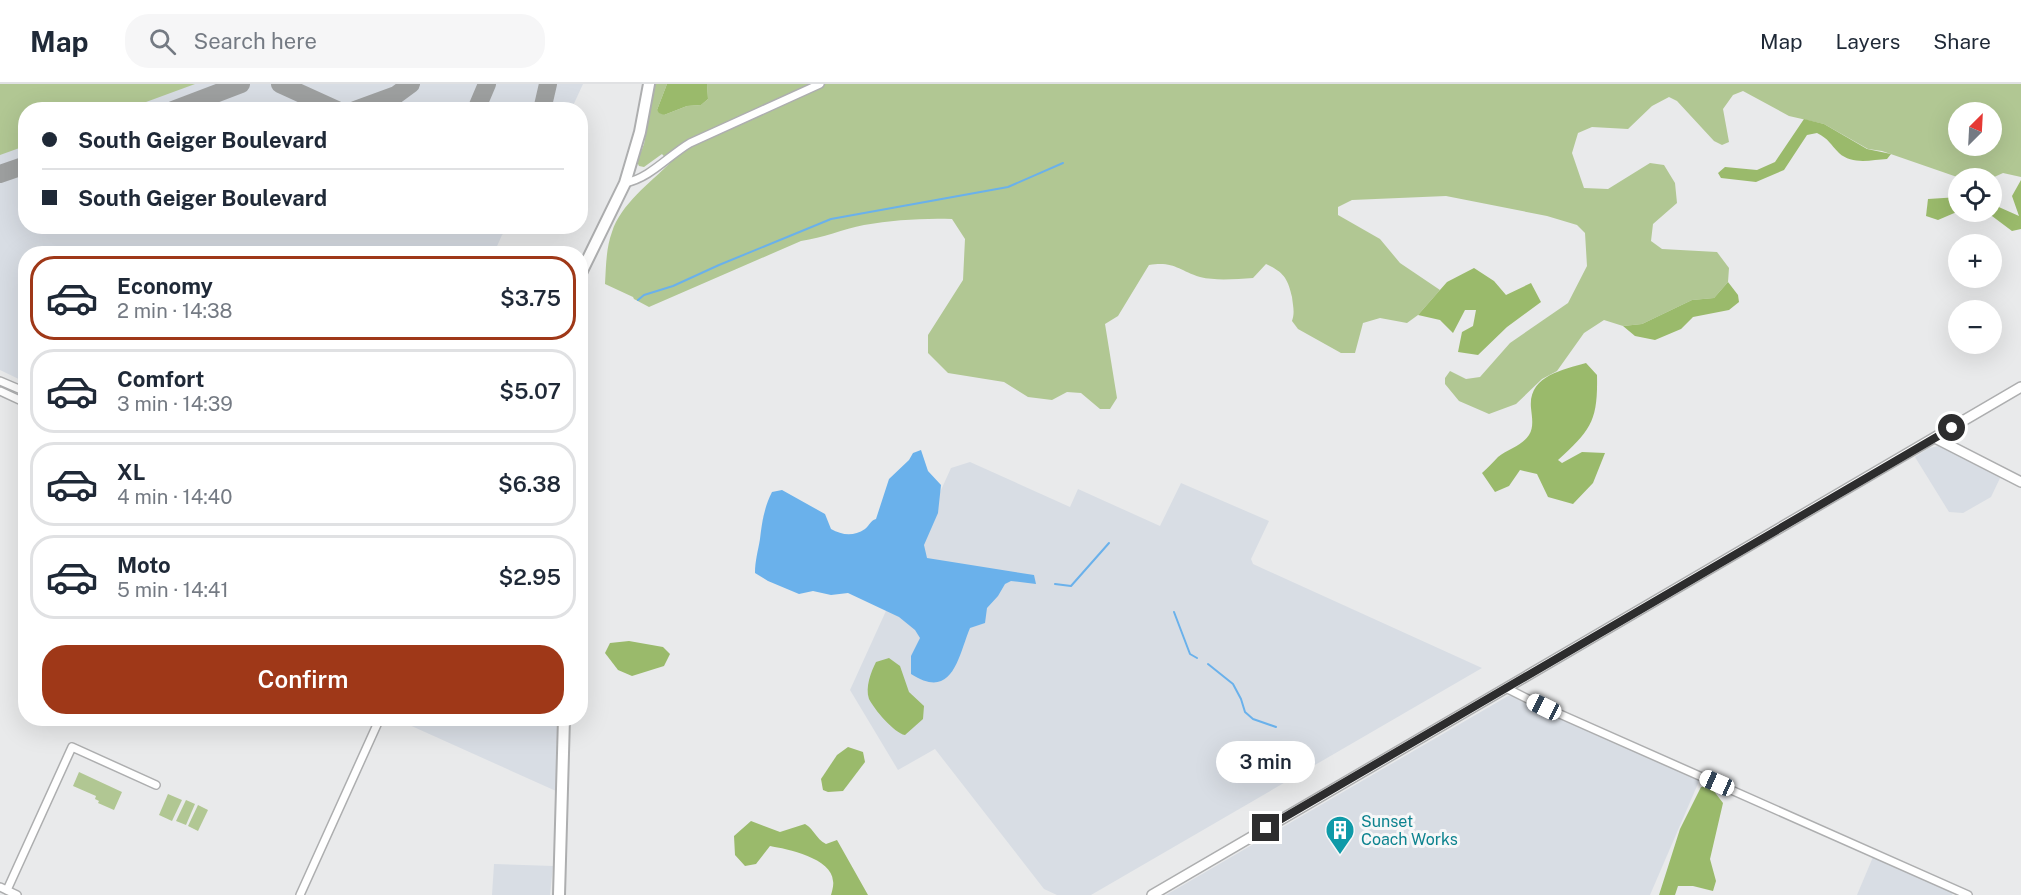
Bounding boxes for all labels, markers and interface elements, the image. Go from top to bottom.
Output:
search box [125,14,545,68]
text: Map [30,25,89,58]
icon: search [146,25,179,58]
text: Search here [194,28,317,54]
text: Map [1760,29,1803,54]
text: Layers [1836,29,1900,54]
text: Share [1933,29,1991,54]
north arrow [1948,102,2002,156]
map controls [1948,102,2002,354]
text: South Geiger Boulevard [78,127,327,153]
button: locate [1948,168,2002,222]
text: South Geiger Boulevard [78,185,327,211]
button: + [1948,234,2002,288]
icon: car [45,271,99,325]
text: Economy [117,273,213,299]
text: $3.75 [500,285,561,311]
text: 2 min · 14:38 [117,299,233,323]
button: − [1948,300,2002,354]
icon: car [45,364,99,418]
text: Comfort [117,366,204,392]
text: $5.07 [499,378,561,404]
text: 3 min · 14:39 [117,392,233,416]
route start [1938,414,1965,441]
icon: car [45,457,99,511]
text: XL [117,459,145,485]
text: $6.38 [498,471,561,497]
text: 4 min · 14:40 [117,485,232,509]
icon: car [45,550,99,604]
text: Moto [117,552,171,578]
text: $2.95 [499,564,561,590]
text: 5 min · 14:41 [117,578,229,602]
button: Confirm [42,645,564,714]
car [1524,691,1564,723]
callout: 3 min [1216,741,1316,783]
text: 3 min [1239,750,1292,774]
car [1697,767,1737,799]
place label: Sunset Coach Works [1361,812,1458,849]
route end [1252,814,1279,841]
building icon: Sunset Coach Works [1324,814,1356,856]

